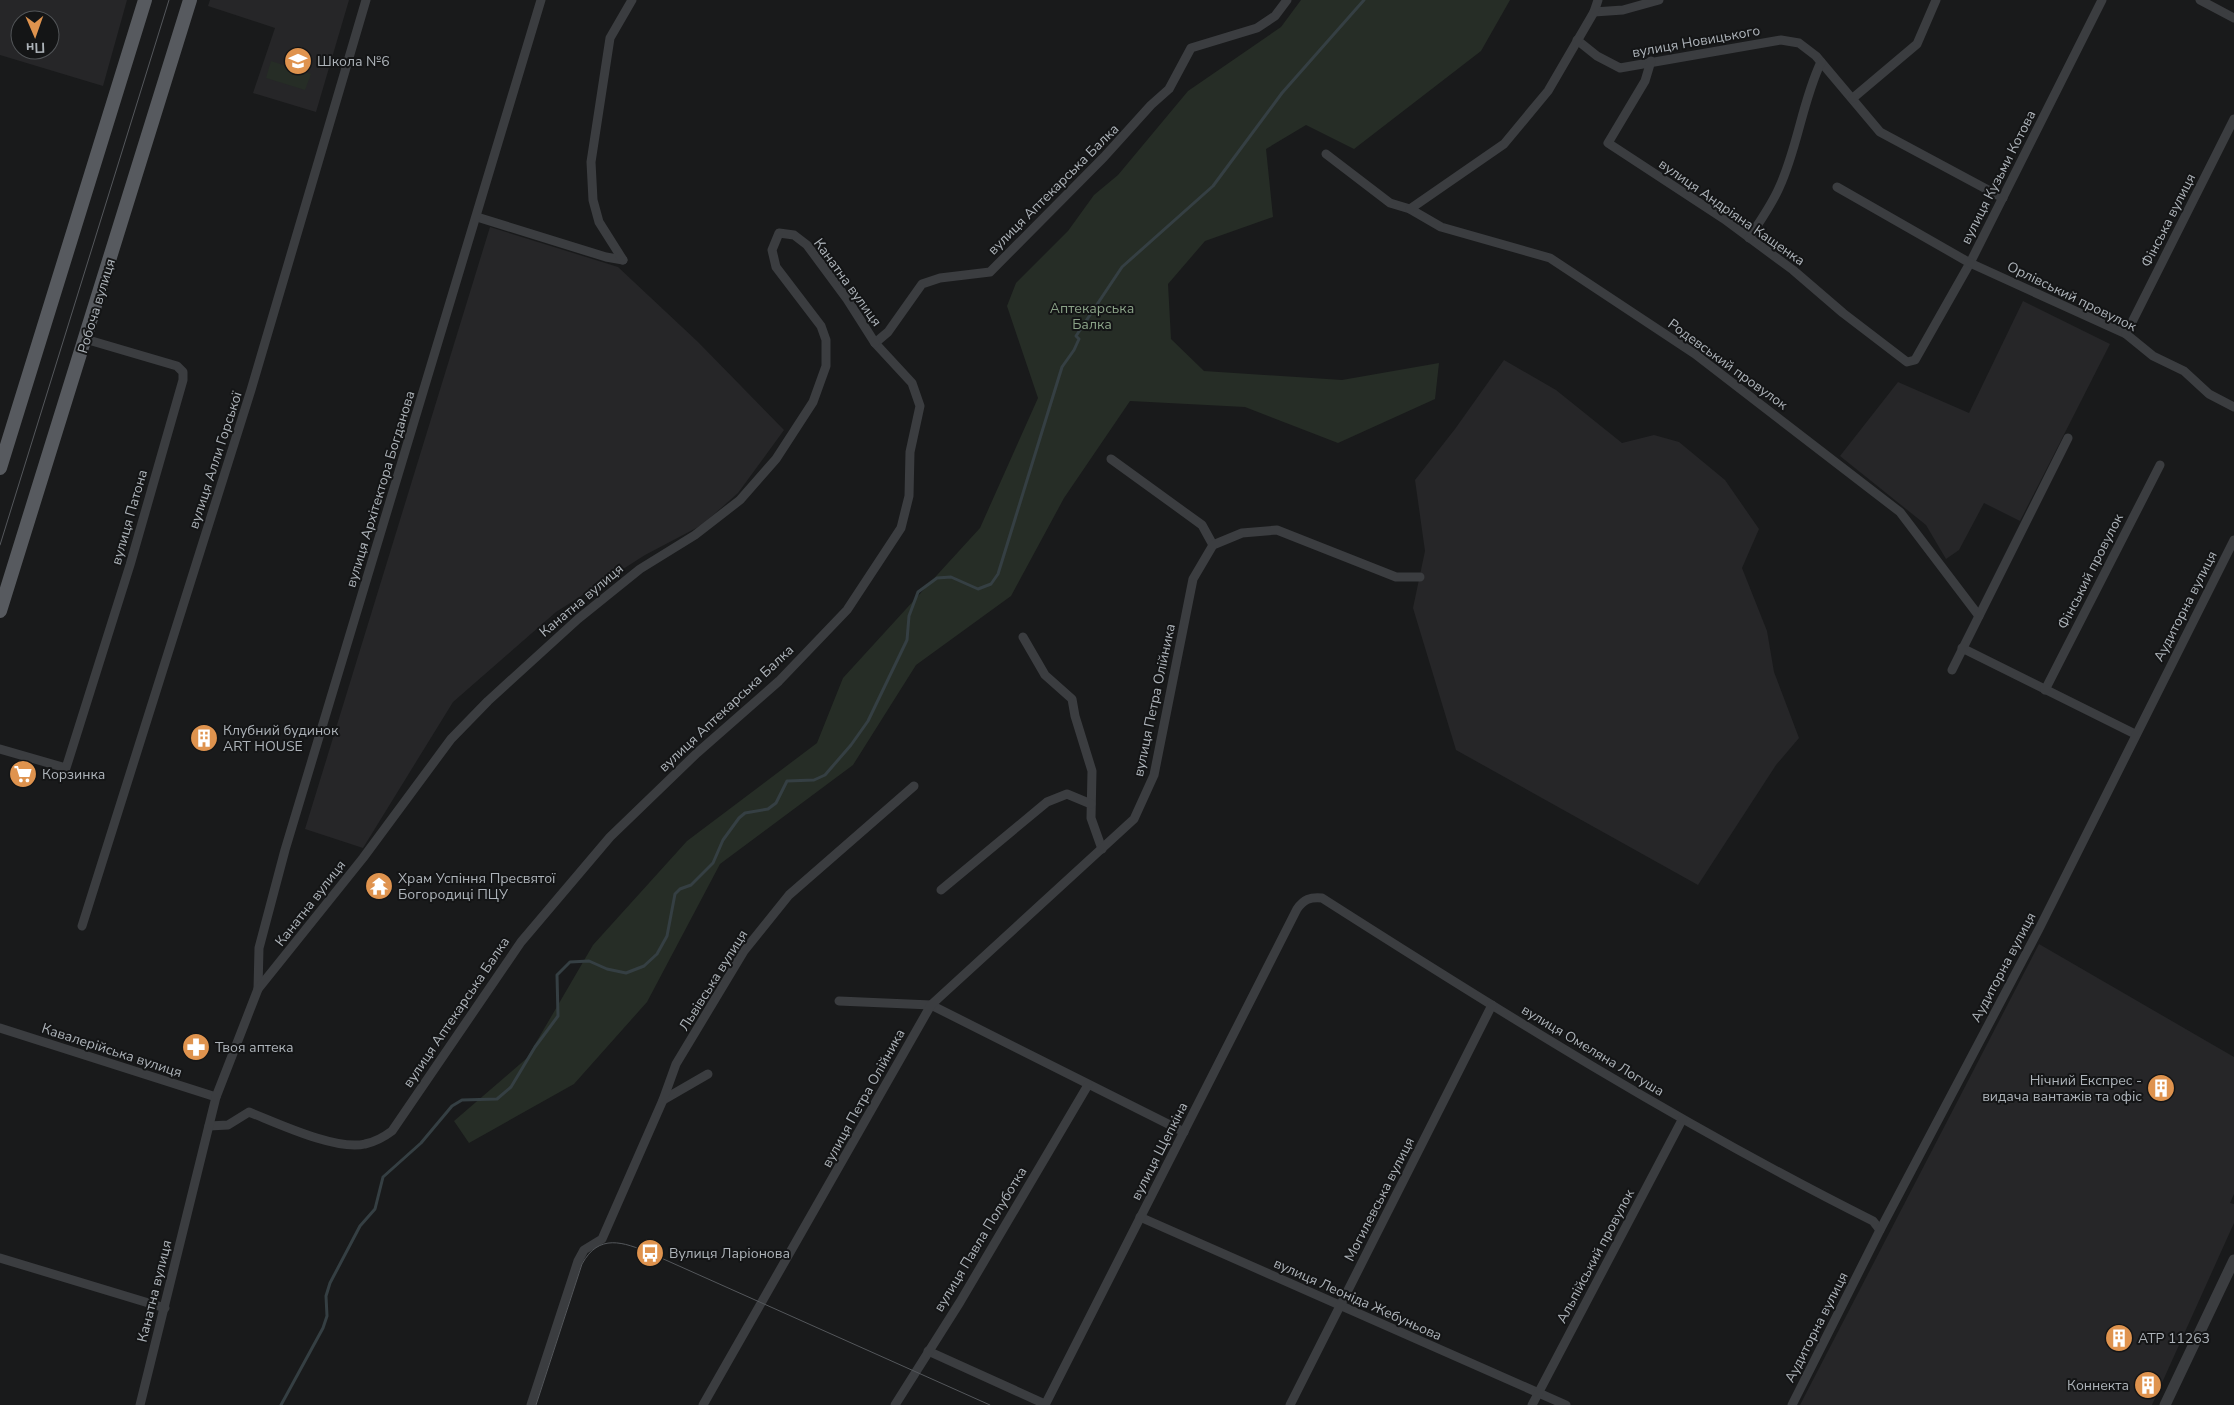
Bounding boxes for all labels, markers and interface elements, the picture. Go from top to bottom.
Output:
north arrow [10,10,60,60]
street label: вулиця Новицького [1630,21,1762,62]
text: Пн [25,38,45,57]
school or university icon: Школа №6 [283,46,313,76]
place label: Школа №6 [317,52,390,71]
street label: вулиця Кузьми Котова [1956,107,2040,247]
street label: вулиця Аптекарська Балка [984,120,1123,259]
street label: вулиця Андріяна Кащенка [1655,155,1809,270]
street label: Фінська вулиця [2137,170,2200,270]
street label: Канатна вулиця [809,234,886,330]
street label: Робоча вулиця [73,257,120,356]
street label: Орлівський провулок [2004,257,2140,336]
park label: Аптекарська Балка [1050,299,1134,334]
street label: Родевський провулок [1664,314,1792,415]
street label: вулиця Алли Горської [184,388,247,531]
street label: вулиця Архітектора Богданова [341,388,419,590]
street label: вулиця Патона [107,467,152,567]
street label: Фінський провулок [2053,510,2128,632]
street label: Аудиторна вулиця [2149,548,2222,665]
street label: Канатна вулиця [535,559,627,641]
street label: вулиця Петра Олійника [1129,622,1180,778]
street label: вулиця Аптекарська Балка [655,641,798,776]
place label: Клубний будинок ART HOUSE [223,721,339,756]
building icon: Клубний будинок ART HOUSE [189,723,219,753]
supermarket icon: Корзинка [8,759,38,789]
place label: Корзинка [42,765,105,784]
street label: Канатна вулиця [271,856,350,950]
place label: Храм Успіння Пресвятої Богородиці ПЦУ [398,869,556,904]
temple icon: Храм Успіння Пресвятої Богородиці ПЦУ [364,871,394,901]
street label: Аудиторна вулиця [1966,909,2040,1026]
street label: Львівська вулиця [675,926,752,1034]
street label: вулиця Аптекарська Балка [399,933,514,1091]
street label: вулиця Омеляна Логуша [1518,1000,1668,1101]
street label: Кавалерійська вулиця [39,1019,184,1082]
street label: вулиця Петра Олійника [817,1026,909,1171]
pharmacy icon: Твоя аптека [181,1032,211,1062]
place label: Твоя аптека [215,1038,294,1057]
place label: Нічний Експрес - видача вантажів та офіс [1982,1071,2142,1106]
building icon: Нічний Експрес - видача вантажів та офіс [2146,1073,2176,1103]
street label: вулиця Щепкіна [1127,1099,1192,1204]
street label: Могилевська вулиця [1340,1134,1419,1264]
street label: вулиця Павла Полуботка [930,1163,1031,1315]
street label: Альпійський провулок [1552,1185,1639,1327]
street label: Канатна вулиця [133,1238,176,1344]
bus stop icon: Вулиця Ларіонова [635,1238,665,1268]
place label: Вулиця Ларіонова [669,1244,790,1263]
street label: вулиця Леоніда Жебуньова [1271,1254,1445,1345]
street label: Аудиторна вулиця [1780,1269,1853,1386]
building icon: ATP 11263 [2104,1323,2134,1353]
place label: ATP 11263 [2138,1329,2210,1348]
building icon: Коннекта [2133,1370,2163,1400]
place label: Коннекта [2067,1376,2129,1395]

